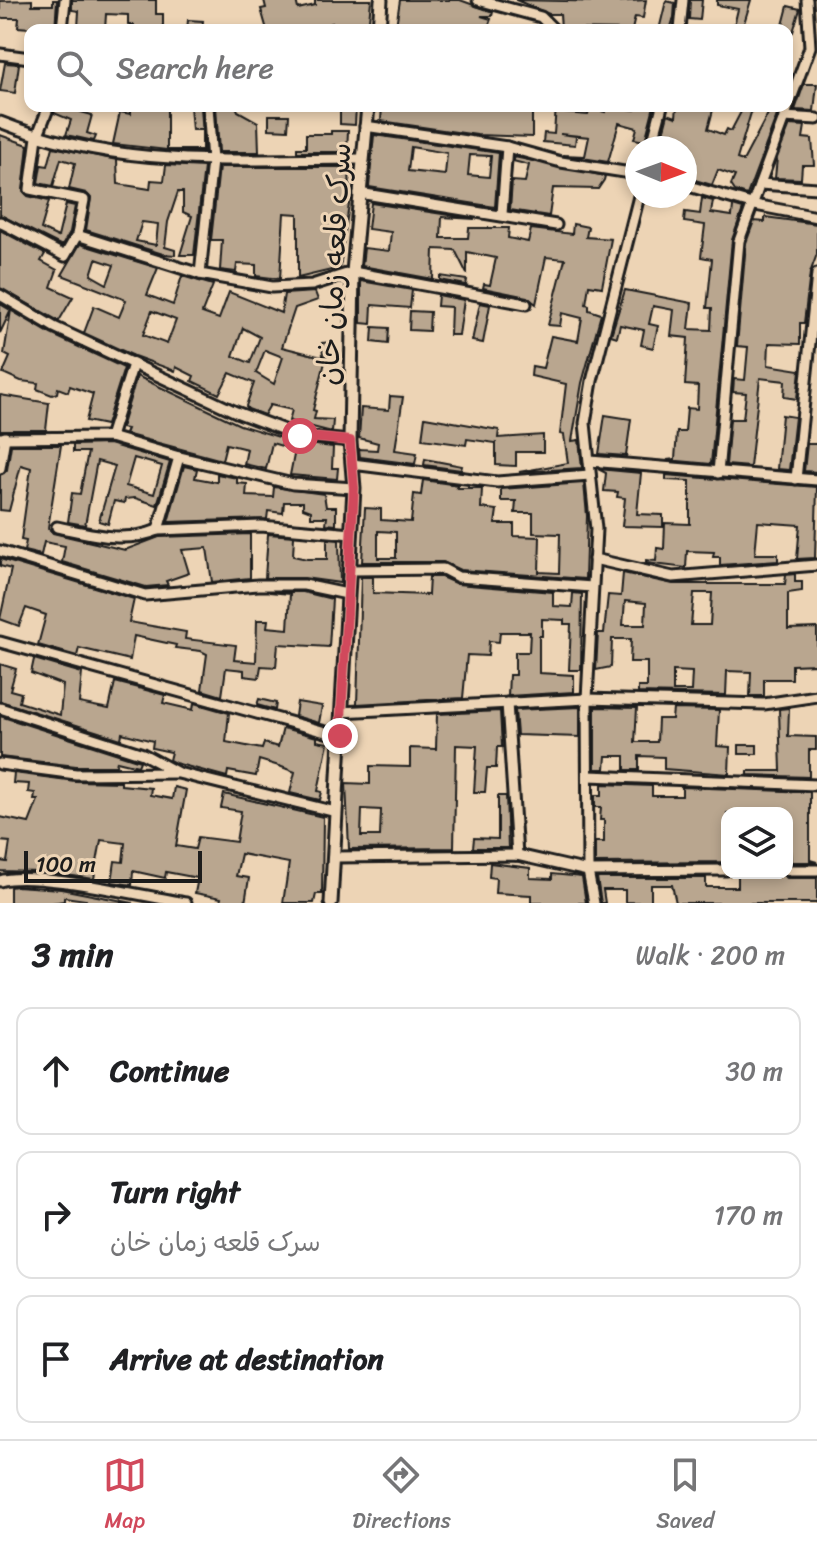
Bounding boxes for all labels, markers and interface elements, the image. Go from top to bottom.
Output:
search box [24,24,793,112]
text: Search here [116,41,274,95]
icon: search [52,46,96,90]
north arrow [625,136,697,208]
street label: سرک قلعه زمان خان [301,141,367,387]
route start [282,418,318,454]
route end [322,718,358,754]
map controls [721,807,793,879]
button: layers [721,807,793,879]
text: 100 m [36,845,96,884]
scale bar [24,847,202,883]
text: 3 min [32,925,113,985]
text: Walk · 200 m [636,932,785,978]
text: Continue [110,1044,229,1098]
text: 30 m [726,1048,783,1094]
icon: ahead [34,1049,78,1093]
text: Turn right [110,1165,240,1219]
text: 170 m [714,1192,783,1238]
icon: right [34,1193,78,1237]
text: سرک قلعه زمان خان [110,1219,321,1265]
text: Arrive at destination [110,1332,384,1386]
icon: arrive [34,1337,78,1381]
tab: Map [103,1453,147,1540]
tab: Directions [352,1453,451,1540]
tab: Saved [656,1453,714,1540]

